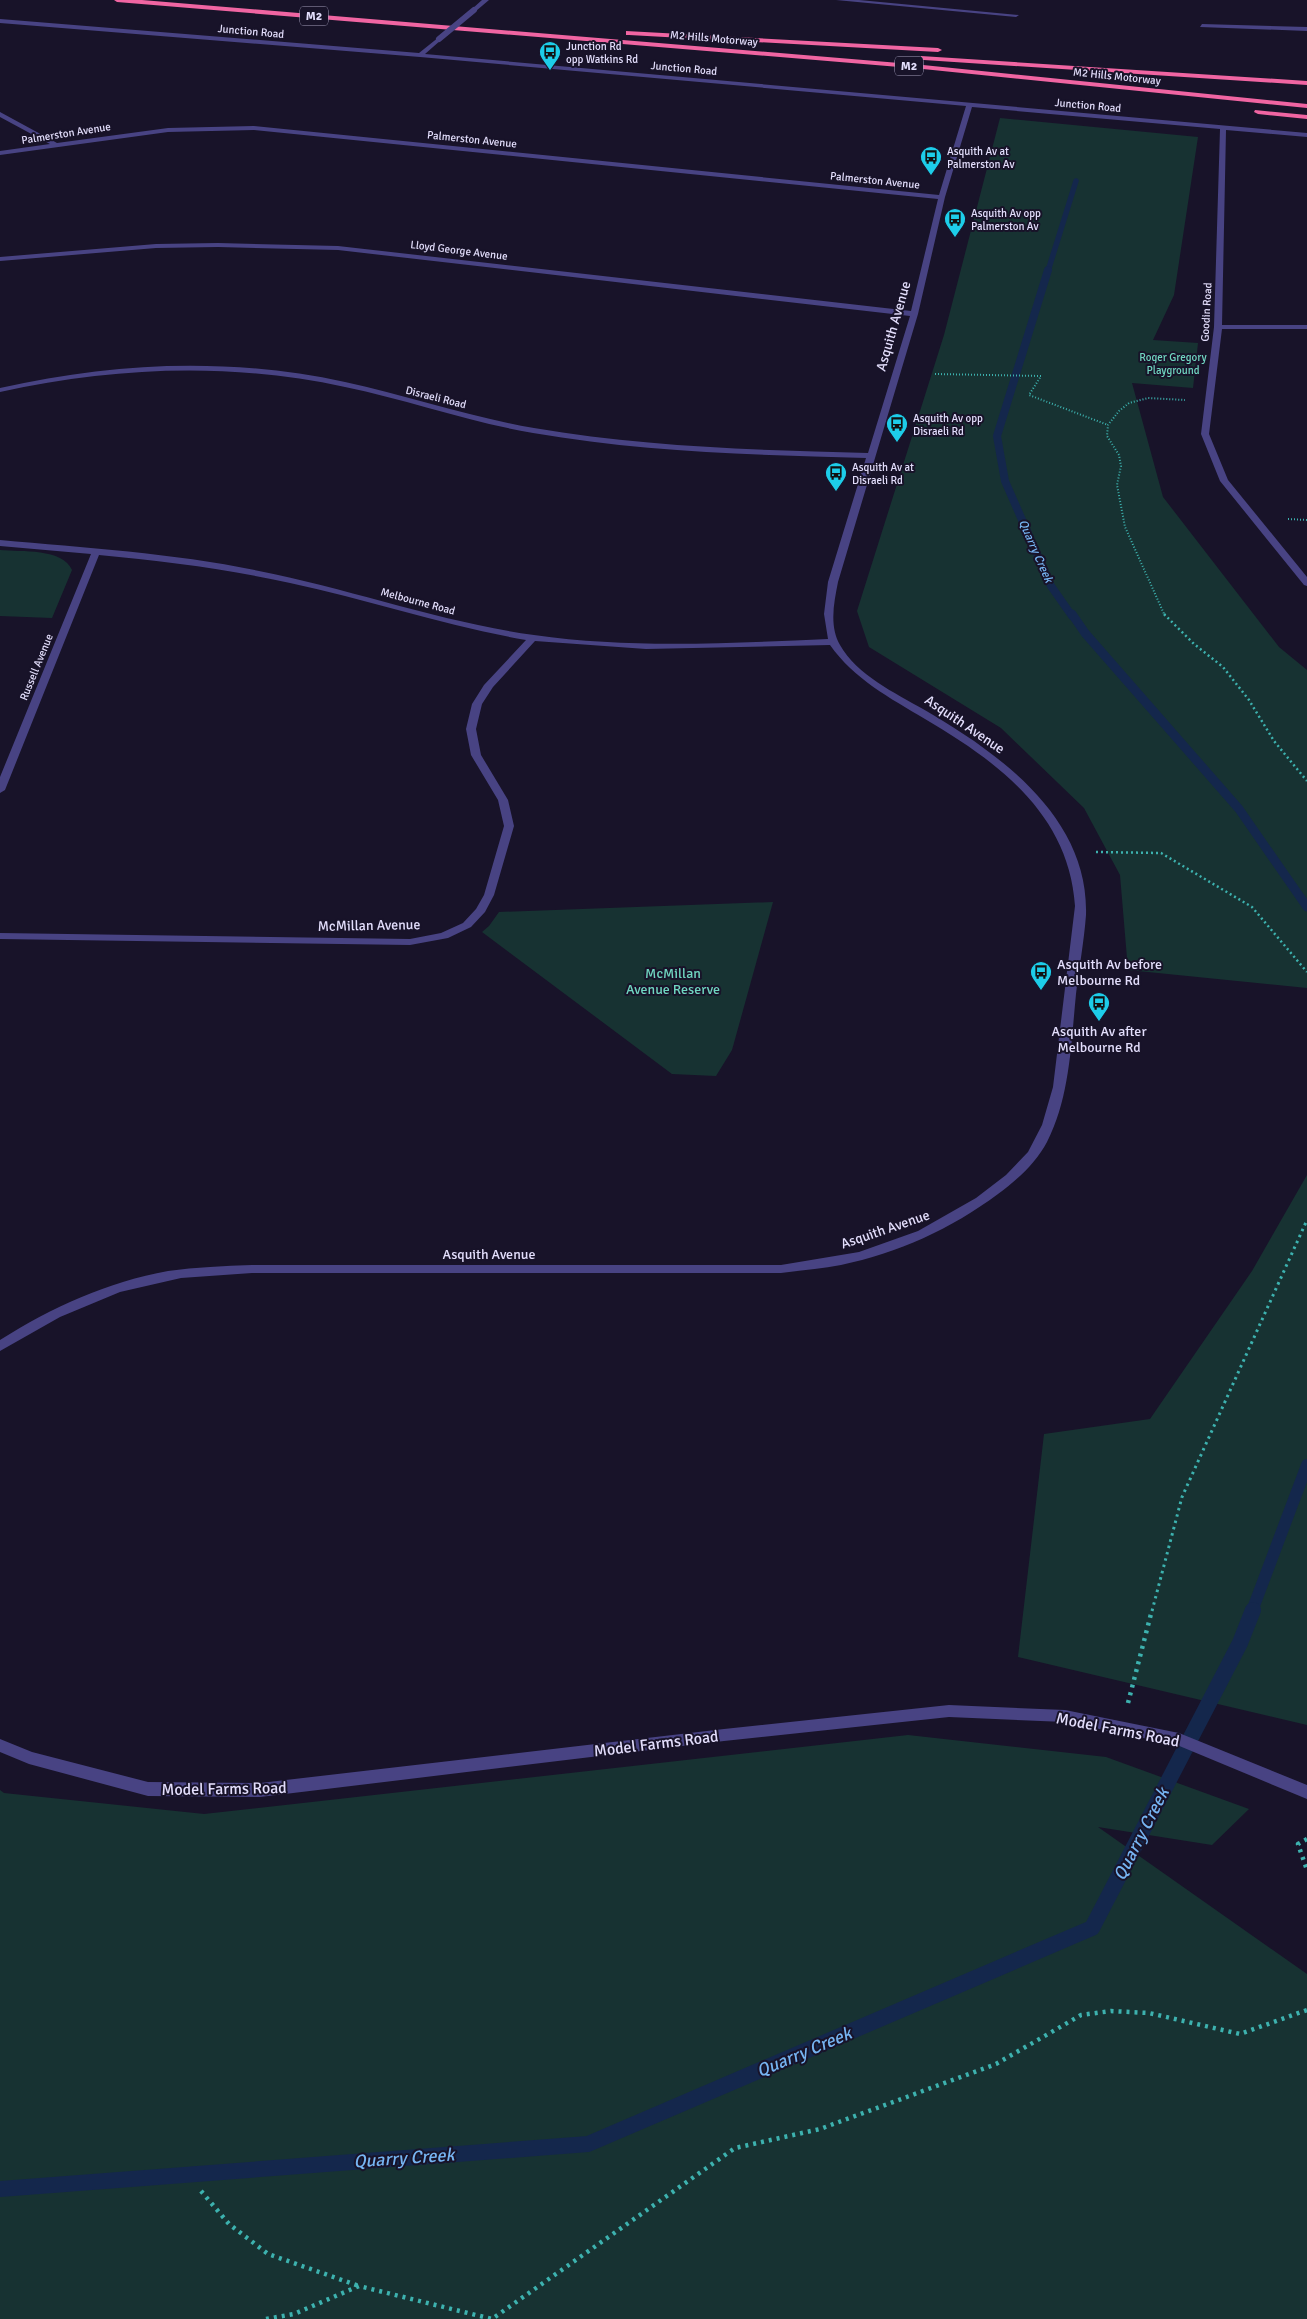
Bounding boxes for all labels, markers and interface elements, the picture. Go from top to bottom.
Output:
road number: M2 [300,7,328,26]
street label: Junction Road [217,22,285,41]
street label: M2 Hills Motorway [670,28,759,49]
bus stop icon: Junction Rd opp Watkins Rd [538,40,562,71]
place label: Junction Rd opp Watkins Rd [566,40,638,66]
road number: M2 [895,56,923,76]
street label: Junction Road [650,59,718,78]
street label: M2 Hills Motorway [1073,65,1162,88]
street label: Junction Road [1054,96,1122,115]
street label: Palmerston Avenue [20,120,112,147]
street label: Palmerston Avenue [426,128,518,151]
bus stop icon: Asquith Av at Palmerston Av [919,145,943,176]
place label: Asquith Av at Palmerston Av [947,145,1014,171]
street label: Palmerston Avenue [829,169,921,192]
bus stop icon: Asquith Av opp Palmerston Av [943,207,967,238]
place label: Asquith Av opp Palmerston Av [971,207,1041,233]
street label: Lloyd George Avenue [410,238,508,263]
street label: Asquith Avenue [873,279,914,373]
street label: Goodin Road [1198,282,1215,342]
park label: Roger Gregory Playground [1139,351,1208,377]
street label: Disraeli Road [404,384,468,411]
bus stop icon: Asquith Av opp Disraeli Rd [885,412,909,443]
place label: Asquith Av opp Disraeli Rd [913,412,983,438]
bus stop icon: Asquith Av at Disraeli Rd [824,461,848,492]
place label: Asquith Av at Disraeli Rd [852,461,914,487]
water label: Quarry Creek [1015,517,1056,586]
street label: Melbourne Road [379,585,457,618]
street label: Russell Avenue [17,632,56,702]
street label: Asquith Avenue [921,691,1008,757]
street label: McMillan Avenue [318,916,421,935]
place label: Asquith Av before Melbourne Rd [1057,956,1162,989]
bus stop icon: Asquith Av before Melbourne Rd [1029,960,1053,991]
park label: McMillan Avenue Reserve [626,965,720,998]
bus stop icon: Asquith Av after Melbourne Rd [1087,991,1111,1022]
place label: Asquith Av after Melbourne Rd [1051,1023,1147,1056]
street label: Asquith Avenue [839,1206,932,1253]
street label: Asquith Avenue [443,1246,535,1263]
street label: Model Farms Road [1054,1708,1181,1752]
street label: Model Farms Road [593,1726,720,1762]
street label: Model Farms Road [161,1778,287,1800]
water label: Quarry Creek [1108,1782,1175,1884]
water label: Quarry Creek [753,2021,857,2082]
water label: Quarry Creek [353,2143,457,2172]

